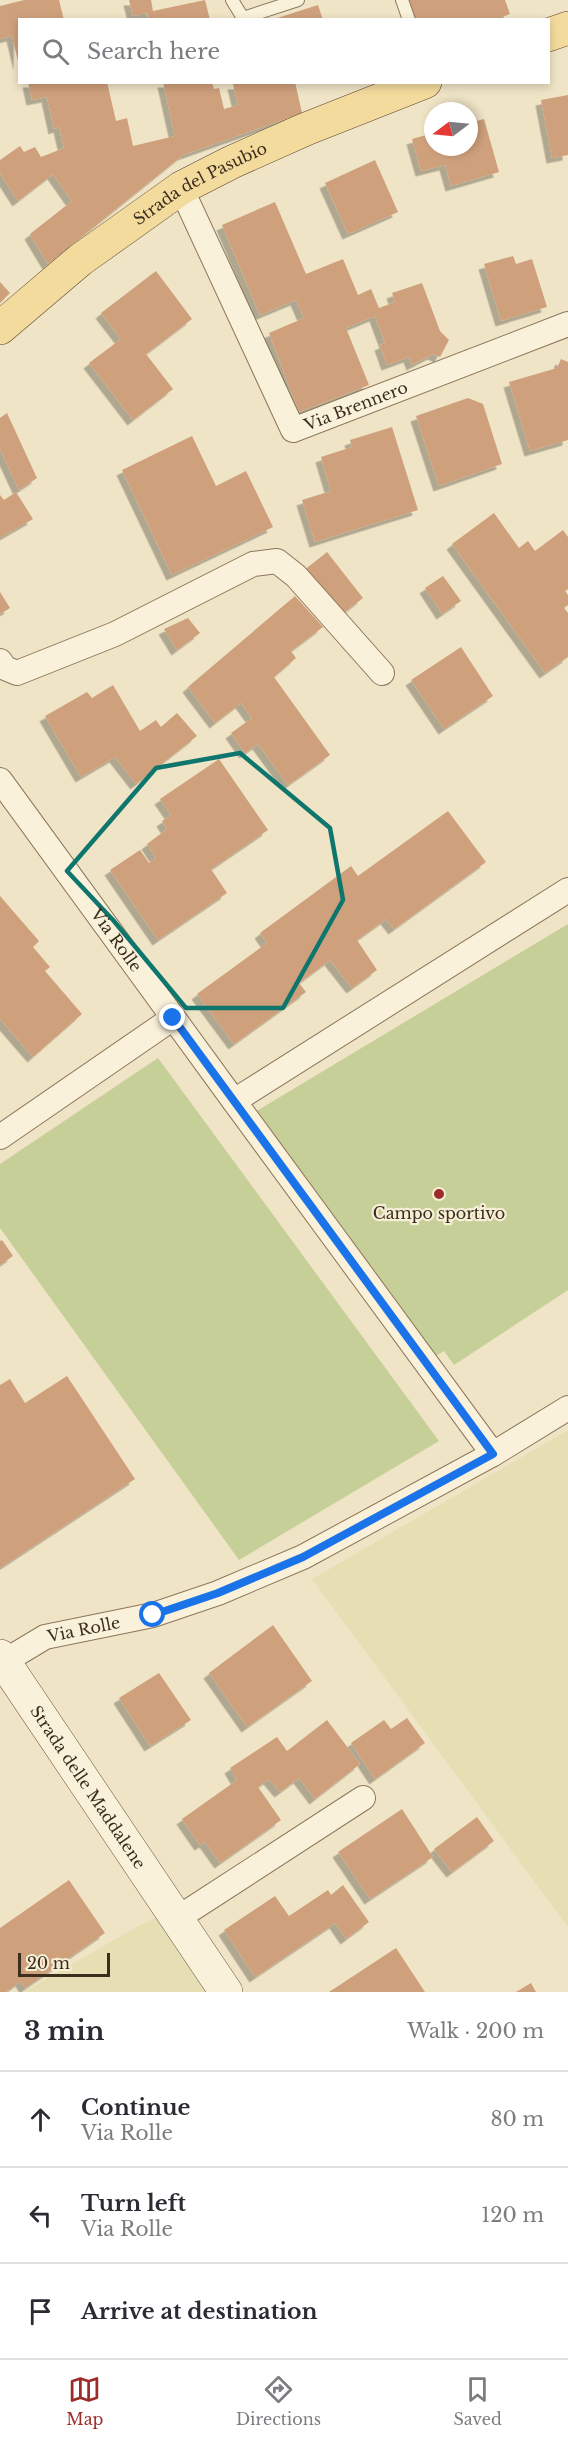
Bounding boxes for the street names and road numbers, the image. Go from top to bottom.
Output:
street label: Strada del Pasubio [129,138,270,229]
street label: Via Brennero [300,377,410,435]
street label: Via Rolle [86,904,146,976]
street label: Via Rolle [45,1612,122,1646]
street label: Strada delle Maddalene [26,1702,150,1873]

